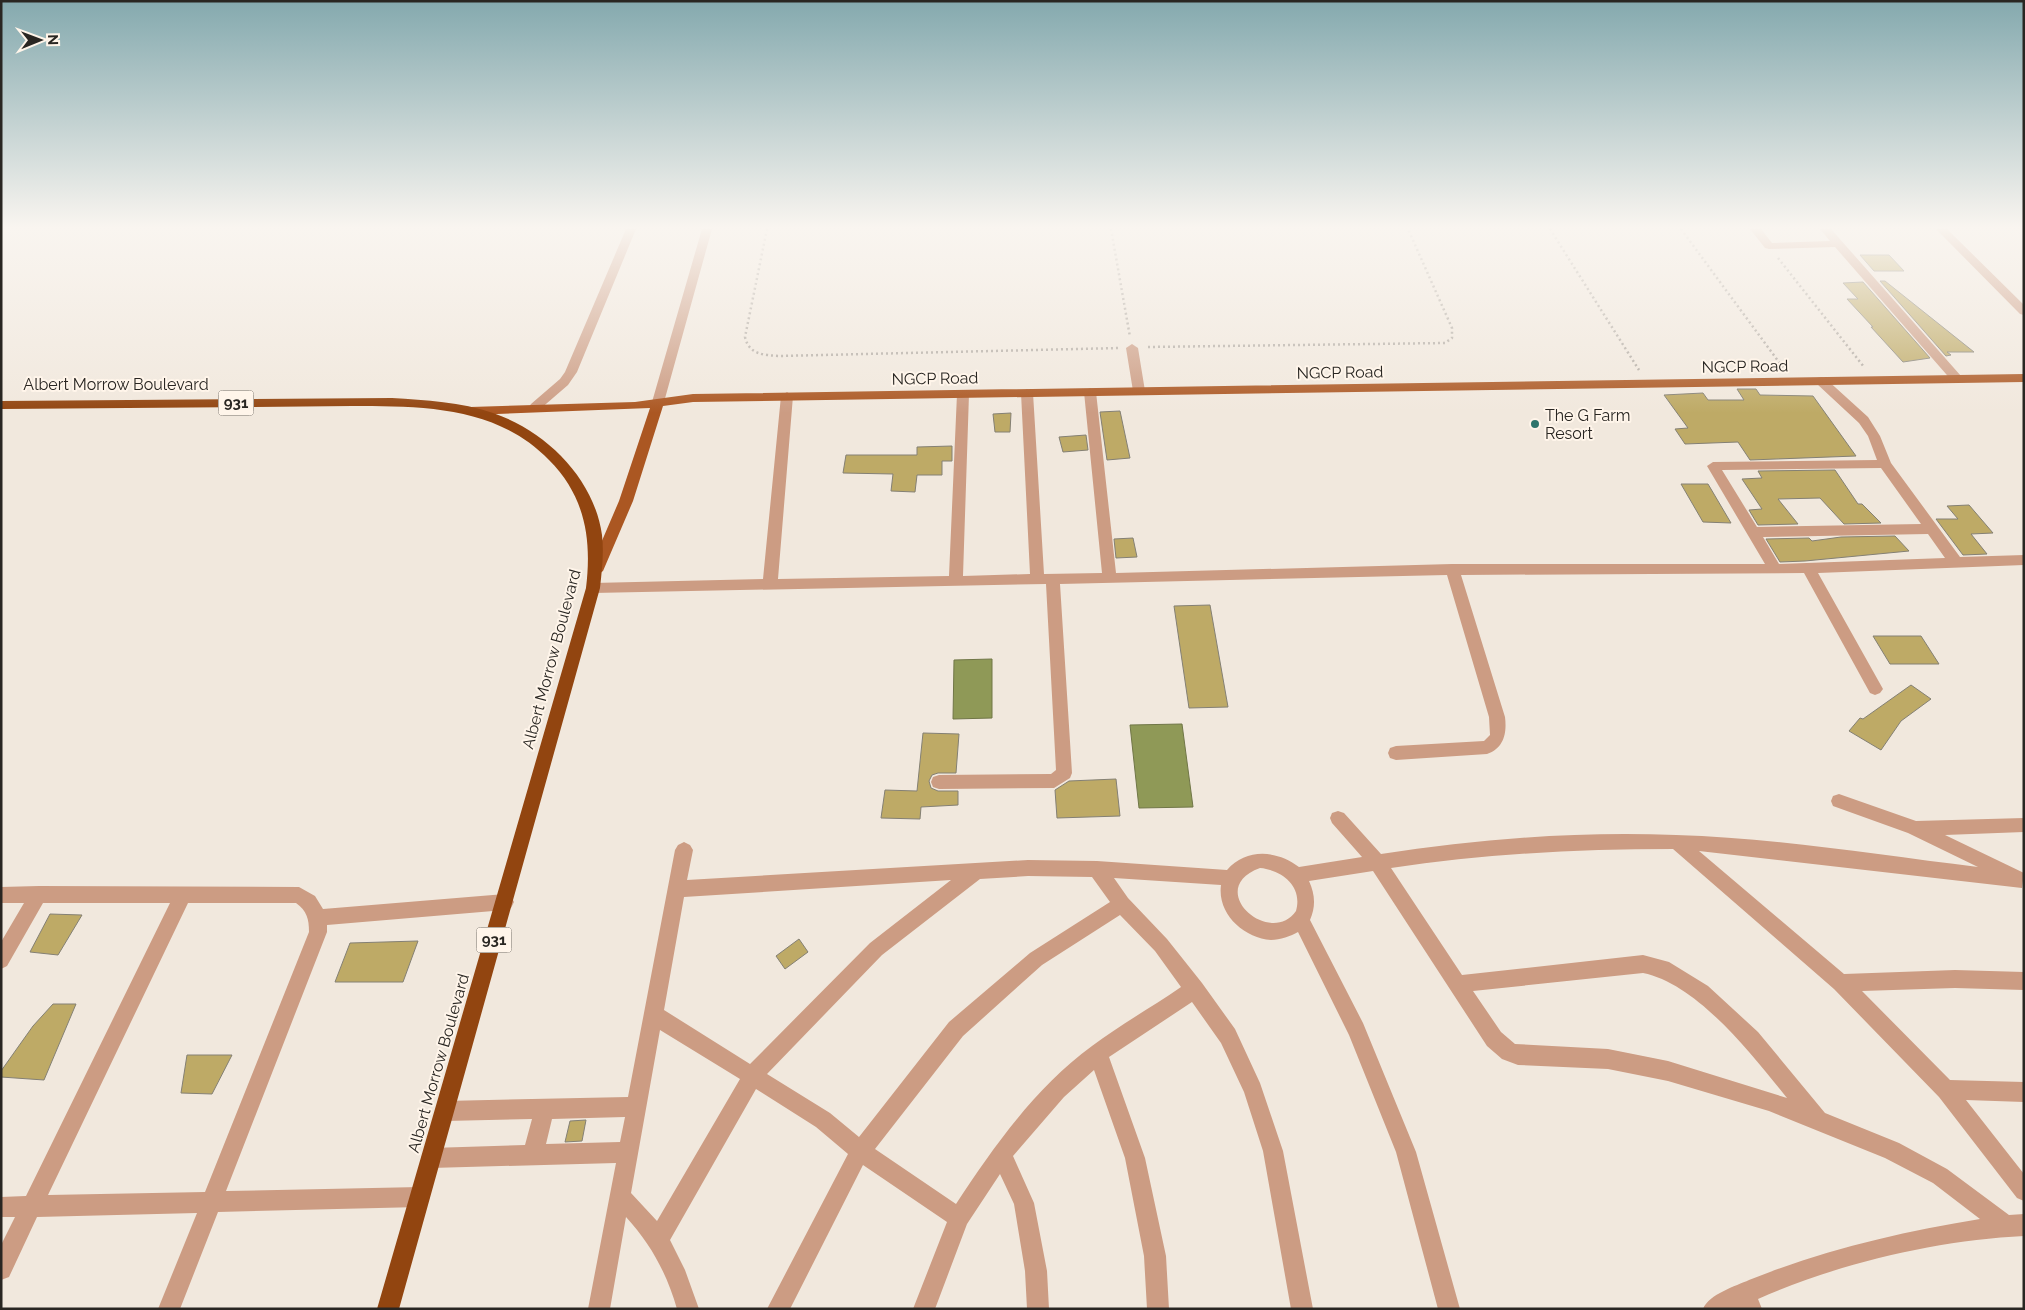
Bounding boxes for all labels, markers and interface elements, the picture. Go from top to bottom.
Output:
north arrow [15,15,65,65]
text: N [45,34,61,45]
street label: NGCP Road [1701,356,1789,377]
street label: NGCP Road [1296,362,1384,383]
street label: NGCP Road [891,368,979,389]
street label: Albert Morrow Boulevard [23,375,209,394]
road number: 931 [218,390,254,416]
place label: The G Farm Resort [1545,406,1631,443]
marker: The G Farm Resort [1529,418,1541,430]
street label: Albert Morrow Boulevard [518,567,585,751]
road number: 931 [476,928,512,952]
street label: Albert Morrow Boulevard [404,971,473,1155]

